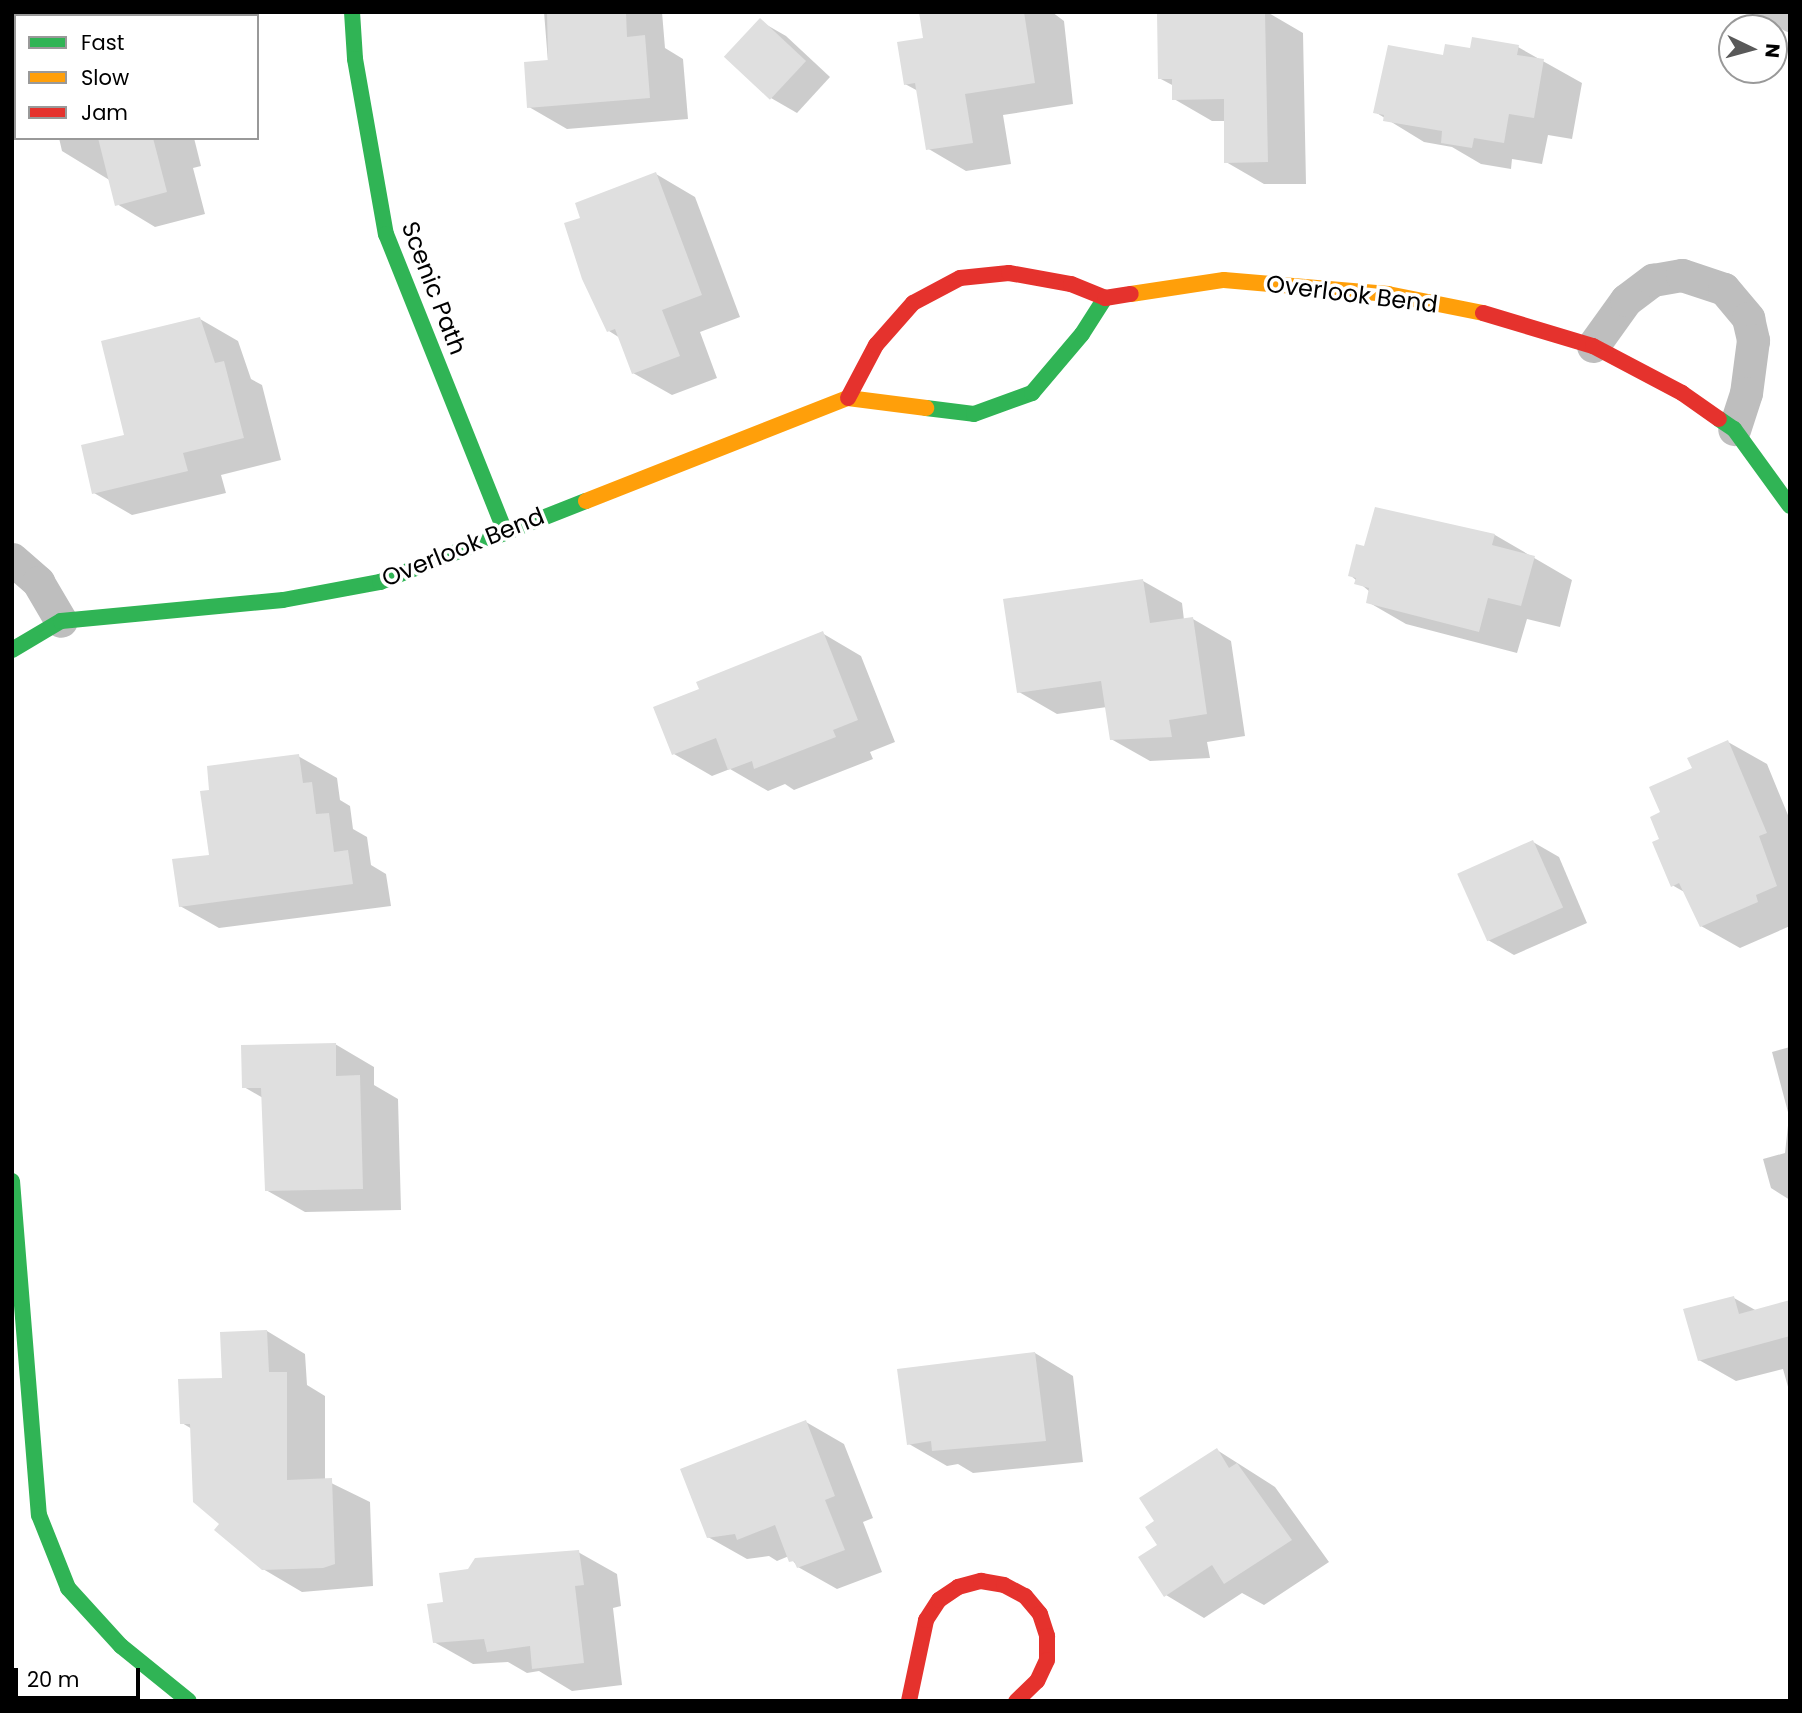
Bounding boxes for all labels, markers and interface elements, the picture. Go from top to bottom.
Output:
legend [14,14,259,140]
north arrow [1718,14,1788,84]
text: Fast [81,28,124,57]
text: N [1758,42,1786,59]
text: Slow [81,63,129,92]
text: Jam [81,98,128,127]
street label: Scenic Path [395,217,473,359]
street label: Overlook Bend [1265,269,1439,319]
street label: Overlook Bend [378,501,548,593]
scale bar [18,1654,144,1698]
text: 20 m [27,1665,80,1694]

